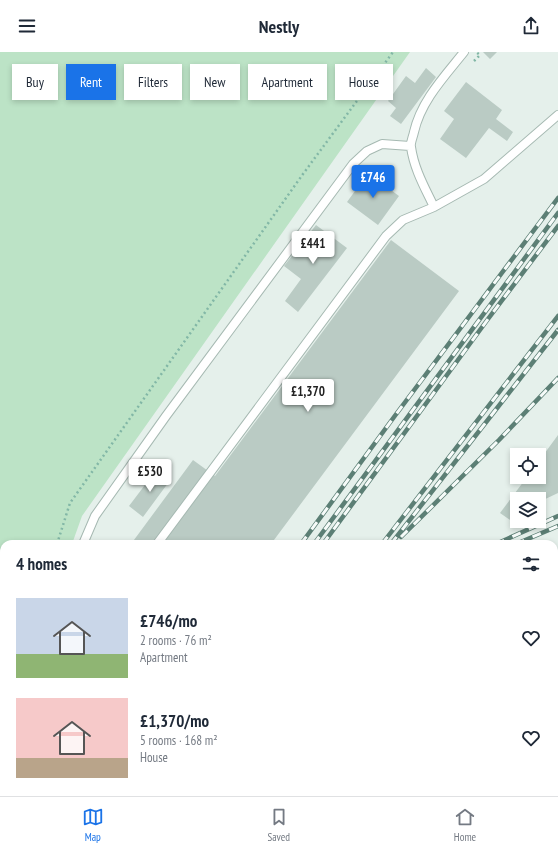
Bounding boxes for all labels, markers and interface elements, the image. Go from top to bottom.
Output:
icon: menu [16,15,38,37]
text: Nestly [259,15,299,38]
icon: share [520,15,542,37]
chip: Buy [12,64,58,100]
chip: Rent [66,64,116,100]
chip: Filters [124,64,182,100]
chip: New [190,64,240,100]
chip: Apartment [248,64,327,100]
chip: House [335,64,393,100]
pin: £746 [349,165,397,199]
text: £746 [361,169,385,186]
pin: £441 [289,231,337,265]
text: £441 [301,235,325,252]
pin: £1,370 [275,379,341,413]
text: £1,370 [291,383,325,400]
map controls [510,448,546,528]
button: locate [510,448,546,484]
pin: £530 [126,459,174,493]
text: £530 [138,463,162,480]
button: layers [510,492,546,528]
text: 4 homes [16,553,67,575]
icon: filters [520,553,542,575]
text: £746/mo [140,610,197,632]
icon: home [48,614,96,662]
icon: heart [520,627,542,649]
text: 2 rooms · 76 m² [140,632,212,649]
text: Apartment [140,649,188,666]
text: £1,370/mo [140,710,209,732]
icon: home [48,714,96,762]
icon: heart [520,727,542,749]
text: 5 rooms · 168 m² [140,732,218,749]
text: House [140,749,168,766]
tab: Map [82,806,104,844]
tab: Saved [267,806,290,844]
tab: Home [454,806,476,844]

